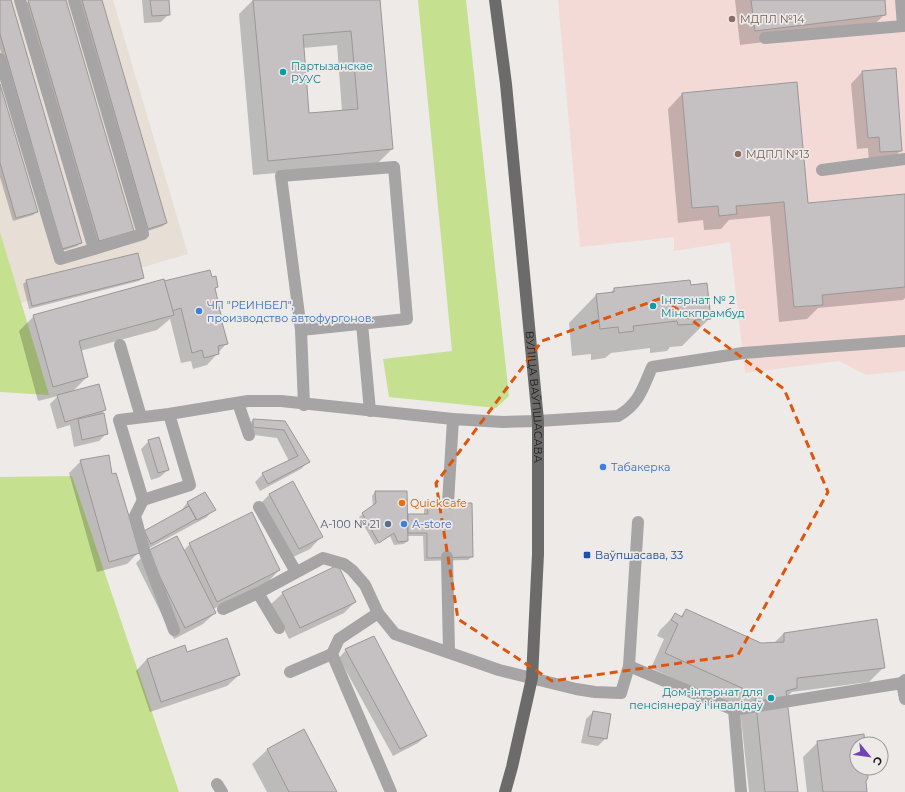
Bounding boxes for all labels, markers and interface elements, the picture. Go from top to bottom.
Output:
place label: МДПЛ №14 [740,12,805,26]
marker: МДПЛ №14 [727,14,737,24]
place label: Партызанскае РУУС [291,59,373,86]
marker: Партызанскае РУУС [278,67,288,77]
place label: МДПЛ №13 [746,147,809,161]
marker: МДПЛ №13 [733,149,743,159]
place label: Інтэрнат № 2 Мінскпрамбуд [661,293,745,320]
place label: ЧП "РЕИНБЕЛ", производство автофургонов. [207,298,374,325]
marker: Інтэрнат № 2 Мінскпрамбуд [648,301,658,311]
marker: ЧП "РЕИНБЕЛ", производство автофургонов. [194,306,204,316]
street label: ВУЛІЦА ВАЎПШАСАВА [522,330,545,464]
place label: Табакерка [611,460,670,474]
marker: Табакерка [598,462,608,472]
place label: QuickCafe [410,496,467,510]
marker: QuickCafe [397,498,407,508]
place label: А-100 № 21 [320,517,380,531]
place label: А-store [412,517,452,531]
marker: А-100 № 21 [383,519,393,529]
marker: А-store [399,519,409,529]
place label: Ваўпшасава, 33 [595,548,683,562]
marker: Ваўпшасава, 33 [582,550,592,560]
place label: Дом-інтэрнат для пенсіянераў і інвалідаў [629,685,764,712]
marker: Дом-інтэрнат для пенсіянераў і інвалідаў [766,693,776,703]
north arrow [849,736,889,776]
text: С [870,754,886,768]

